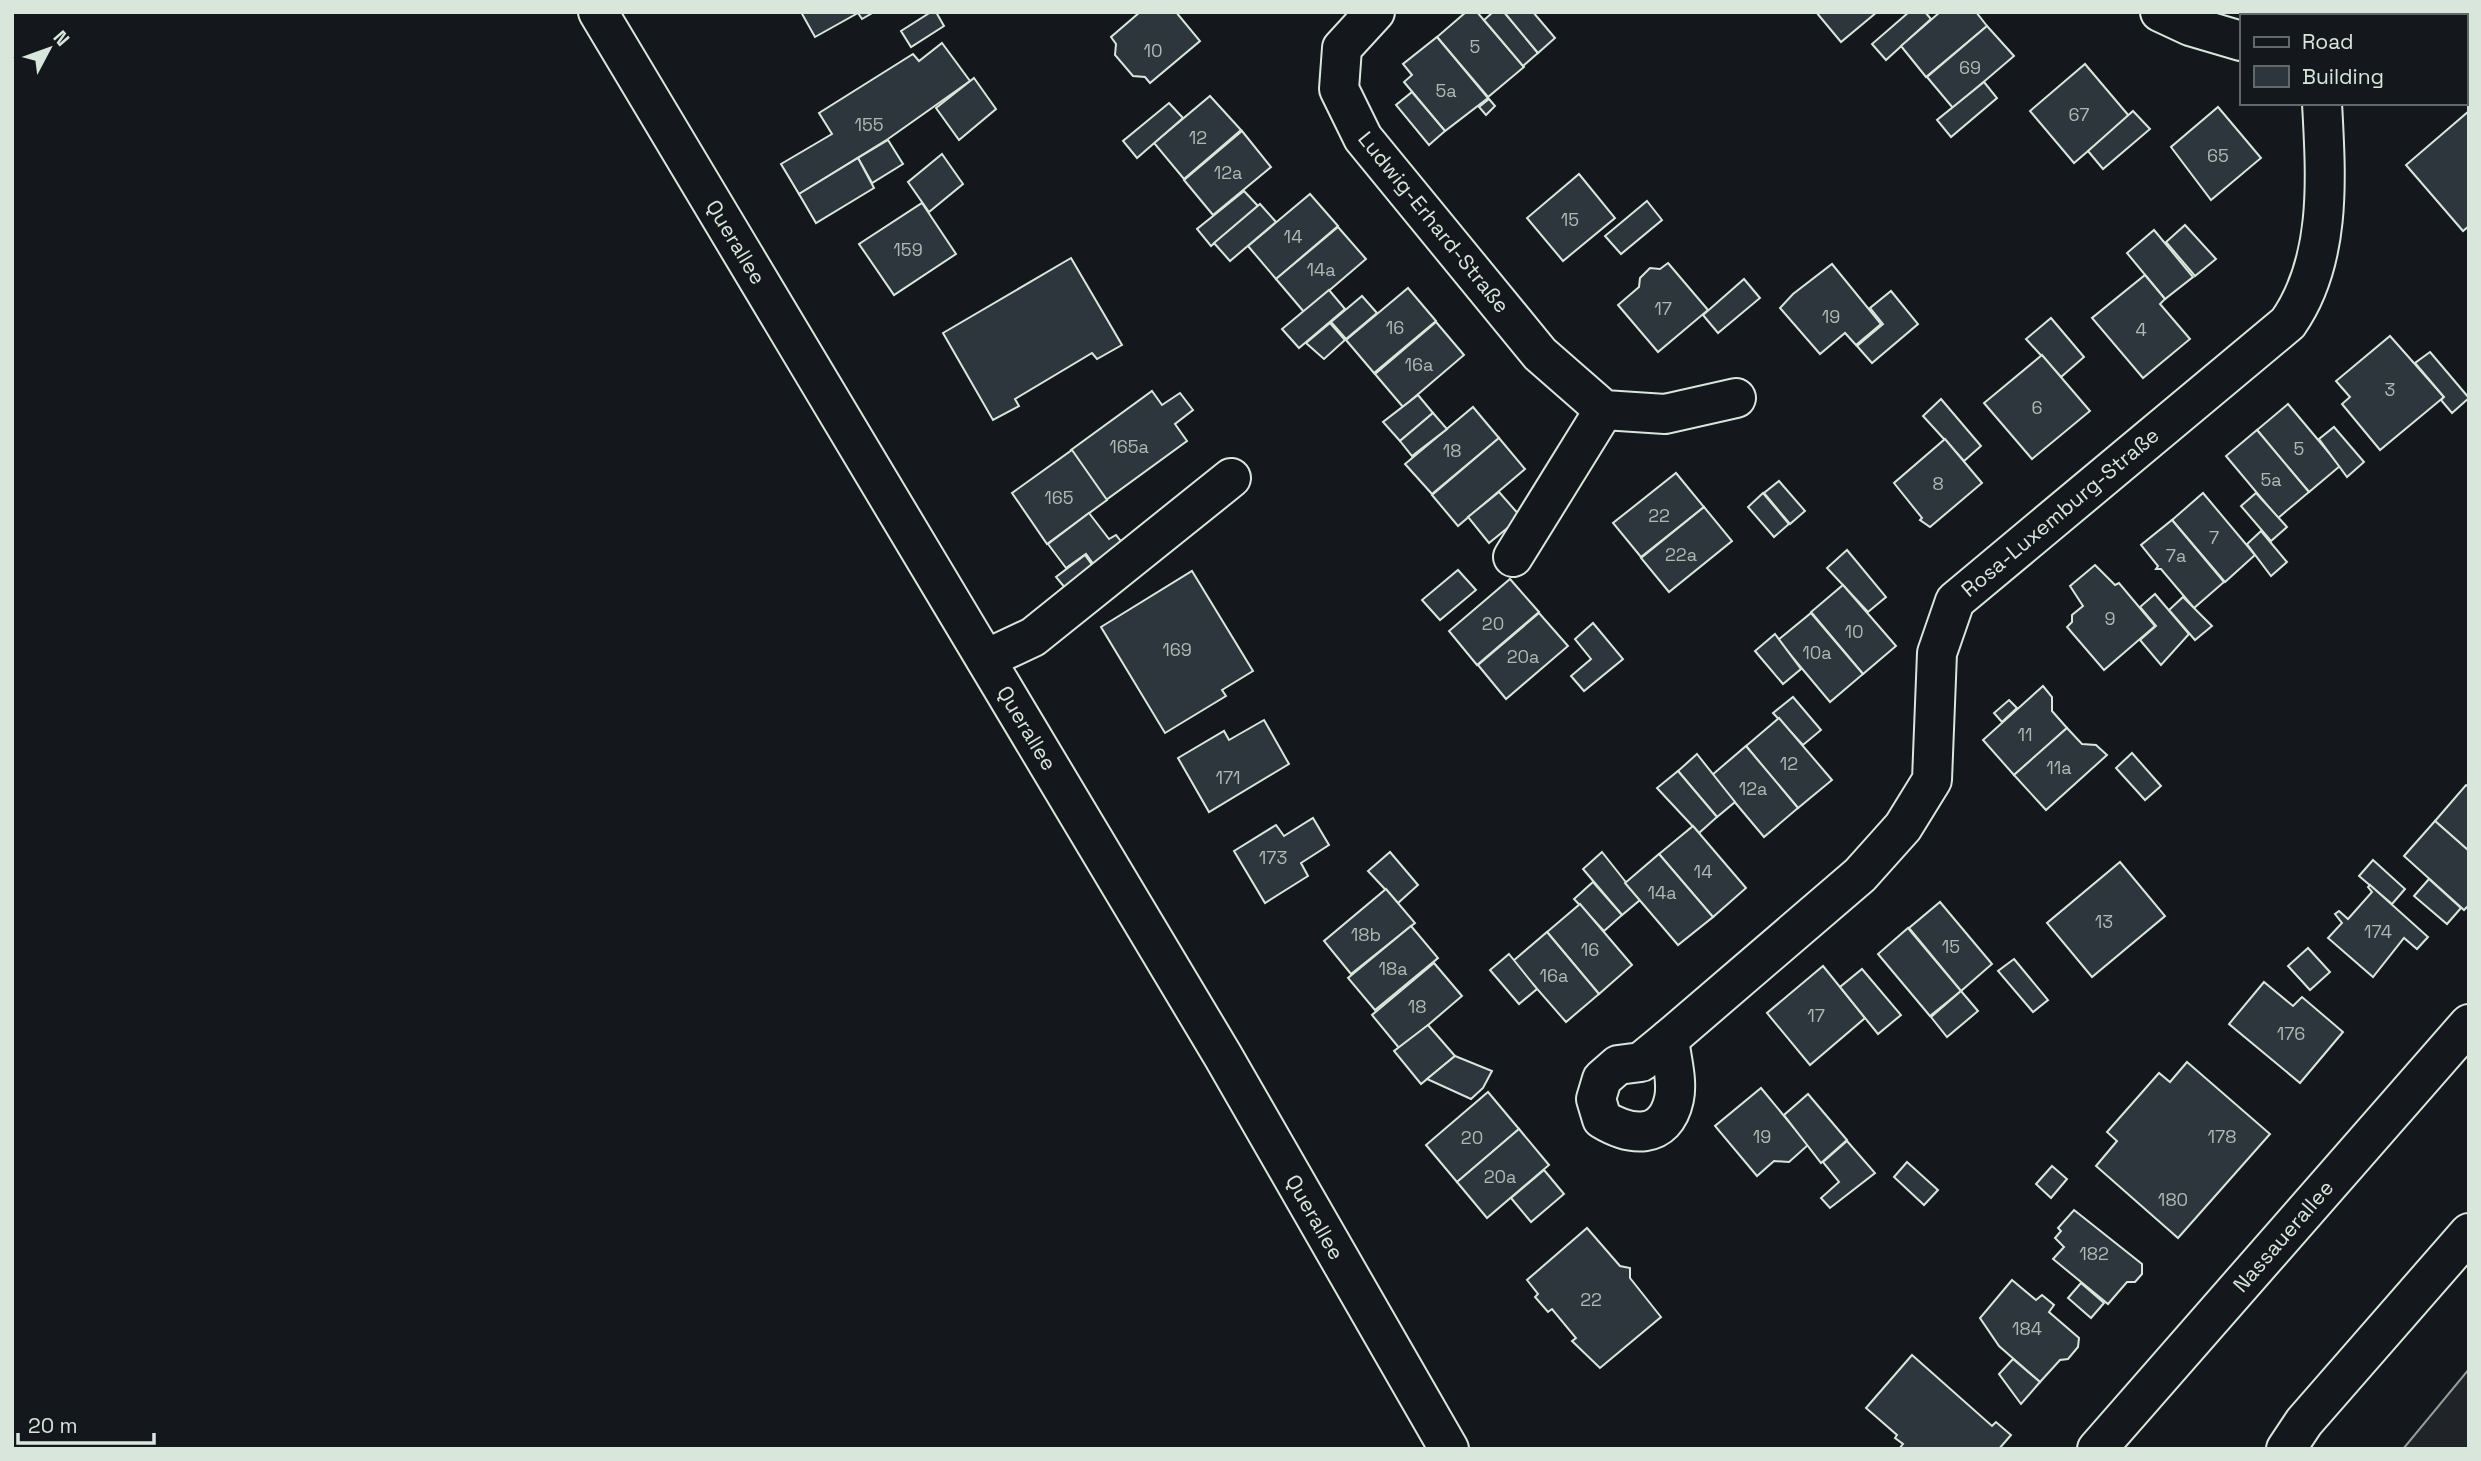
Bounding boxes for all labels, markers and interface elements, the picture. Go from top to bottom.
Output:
north arrow [14,14,84,84]
legend [2240,14,2467,105]
text: N [48,25,75,51]
text: Road [2302,28,2354,55]
house number: 5 [1470,35,1480,58]
house number: 10 [1143,39,1163,62]
house number: 69 [1959,56,1981,79]
text: Building [2302,63,2384,90]
house number: 5a [1435,79,1457,102]
house number: 67 [2069,103,2089,126]
house number: 155 [854,113,884,136]
house number: 12 [1189,126,1207,149]
street label: Ludwig-Erhard-Straße [1352,126,1516,318]
house number: 65 [2207,144,2229,167]
house number: 12a [1214,161,1242,184]
street label: Querallee [700,195,772,289]
house number: 15 [1561,208,1579,231]
house number: 14 [1284,225,1302,248]
house number: 159 [893,238,923,261]
house number: 14a [1306,258,1336,281]
house number: 17 [1654,297,1672,320]
house number: 19 [1822,305,1840,328]
house number: 16 [1386,316,1404,339]
house number: 4 [2135,318,2147,341]
house number: 16a [1405,353,1433,376]
house number: 3 [2385,378,2395,401]
house number: 6 [2031,396,2043,419]
street label: Rosa-Luxemburg-Straße [1956,421,2164,603]
house number: 165a [1109,435,1149,458]
house number: 5 [2294,437,2304,460]
house number: 18 [1443,439,1461,462]
house number: 5a [2260,468,2282,491]
house number: 8 [1932,472,1944,495]
house number: 165 [1044,486,1074,509]
house number: 22 [1648,504,1670,527]
house number: 7 [2209,526,2219,549]
house number: 22a [1665,543,1697,566]
house number: 7a [2166,544,2186,567]
house number: 9 [2104,607,2116,630]
house number: 20 [1482,612,1504,635]
house number: 10 [1844,620,1864,643]
house number: 169 [1162,638,1192,661]
house number: 10a [1802,641,1832,664]
house number: 20a [1507,645,1539,668]
street label: Querallee [991,681,1063,775]
house number: 11 [2017,723,2033,746]
house number: 12 [1780,752,1798,775]
house number: 11a [2046,756,2072,779]
house number: 171 [1215,766,1241,789]
house number: 12a [1739,777,1767,800]
house number: 173 [1259,846,1287,869]
house number: 14 [1694,860,1712,883]
house number: 14a [1647,881,1677,904]
house number: 13 [2095,910,2113,933]
house number: 174 [2364,920,2392,943]
house number: 18b [1351,923,1381,946]
house number: 15 [1942,935,1960,958]
house number: 16 [1581,938,1599,961]
house number: 18a [1378,957,1408,980]
house number: 16a [1540,964,1568,987]
house number: 18 [1408,995,1426,1018]
house number: 17 [1807,1004,1825,1027]
house number: 176 [2277,1022,2305,1045]
house number: 19 [1753,1125,1771,1148]
house number: 178 [2208,1125,2236,1148]
house number: 20 [1461,1126,1483,1149]
house number: 20a [1484,1165,1516,1188]
street label: Querallee [1280,1169,1350,1265]
street label: Nassauerallee [2227,1174,2339,1298]
house number: 180 [2158,1188,2188,1211]
house number: 182 [2079,1242,2109,1265]
house number: 22 [1580,1288,1602,1311]
house number: 184 [2012,1317,2042,1340]
scale bar [18,1402,154,1446]
text: 20 m [28,1412,78,1439]

